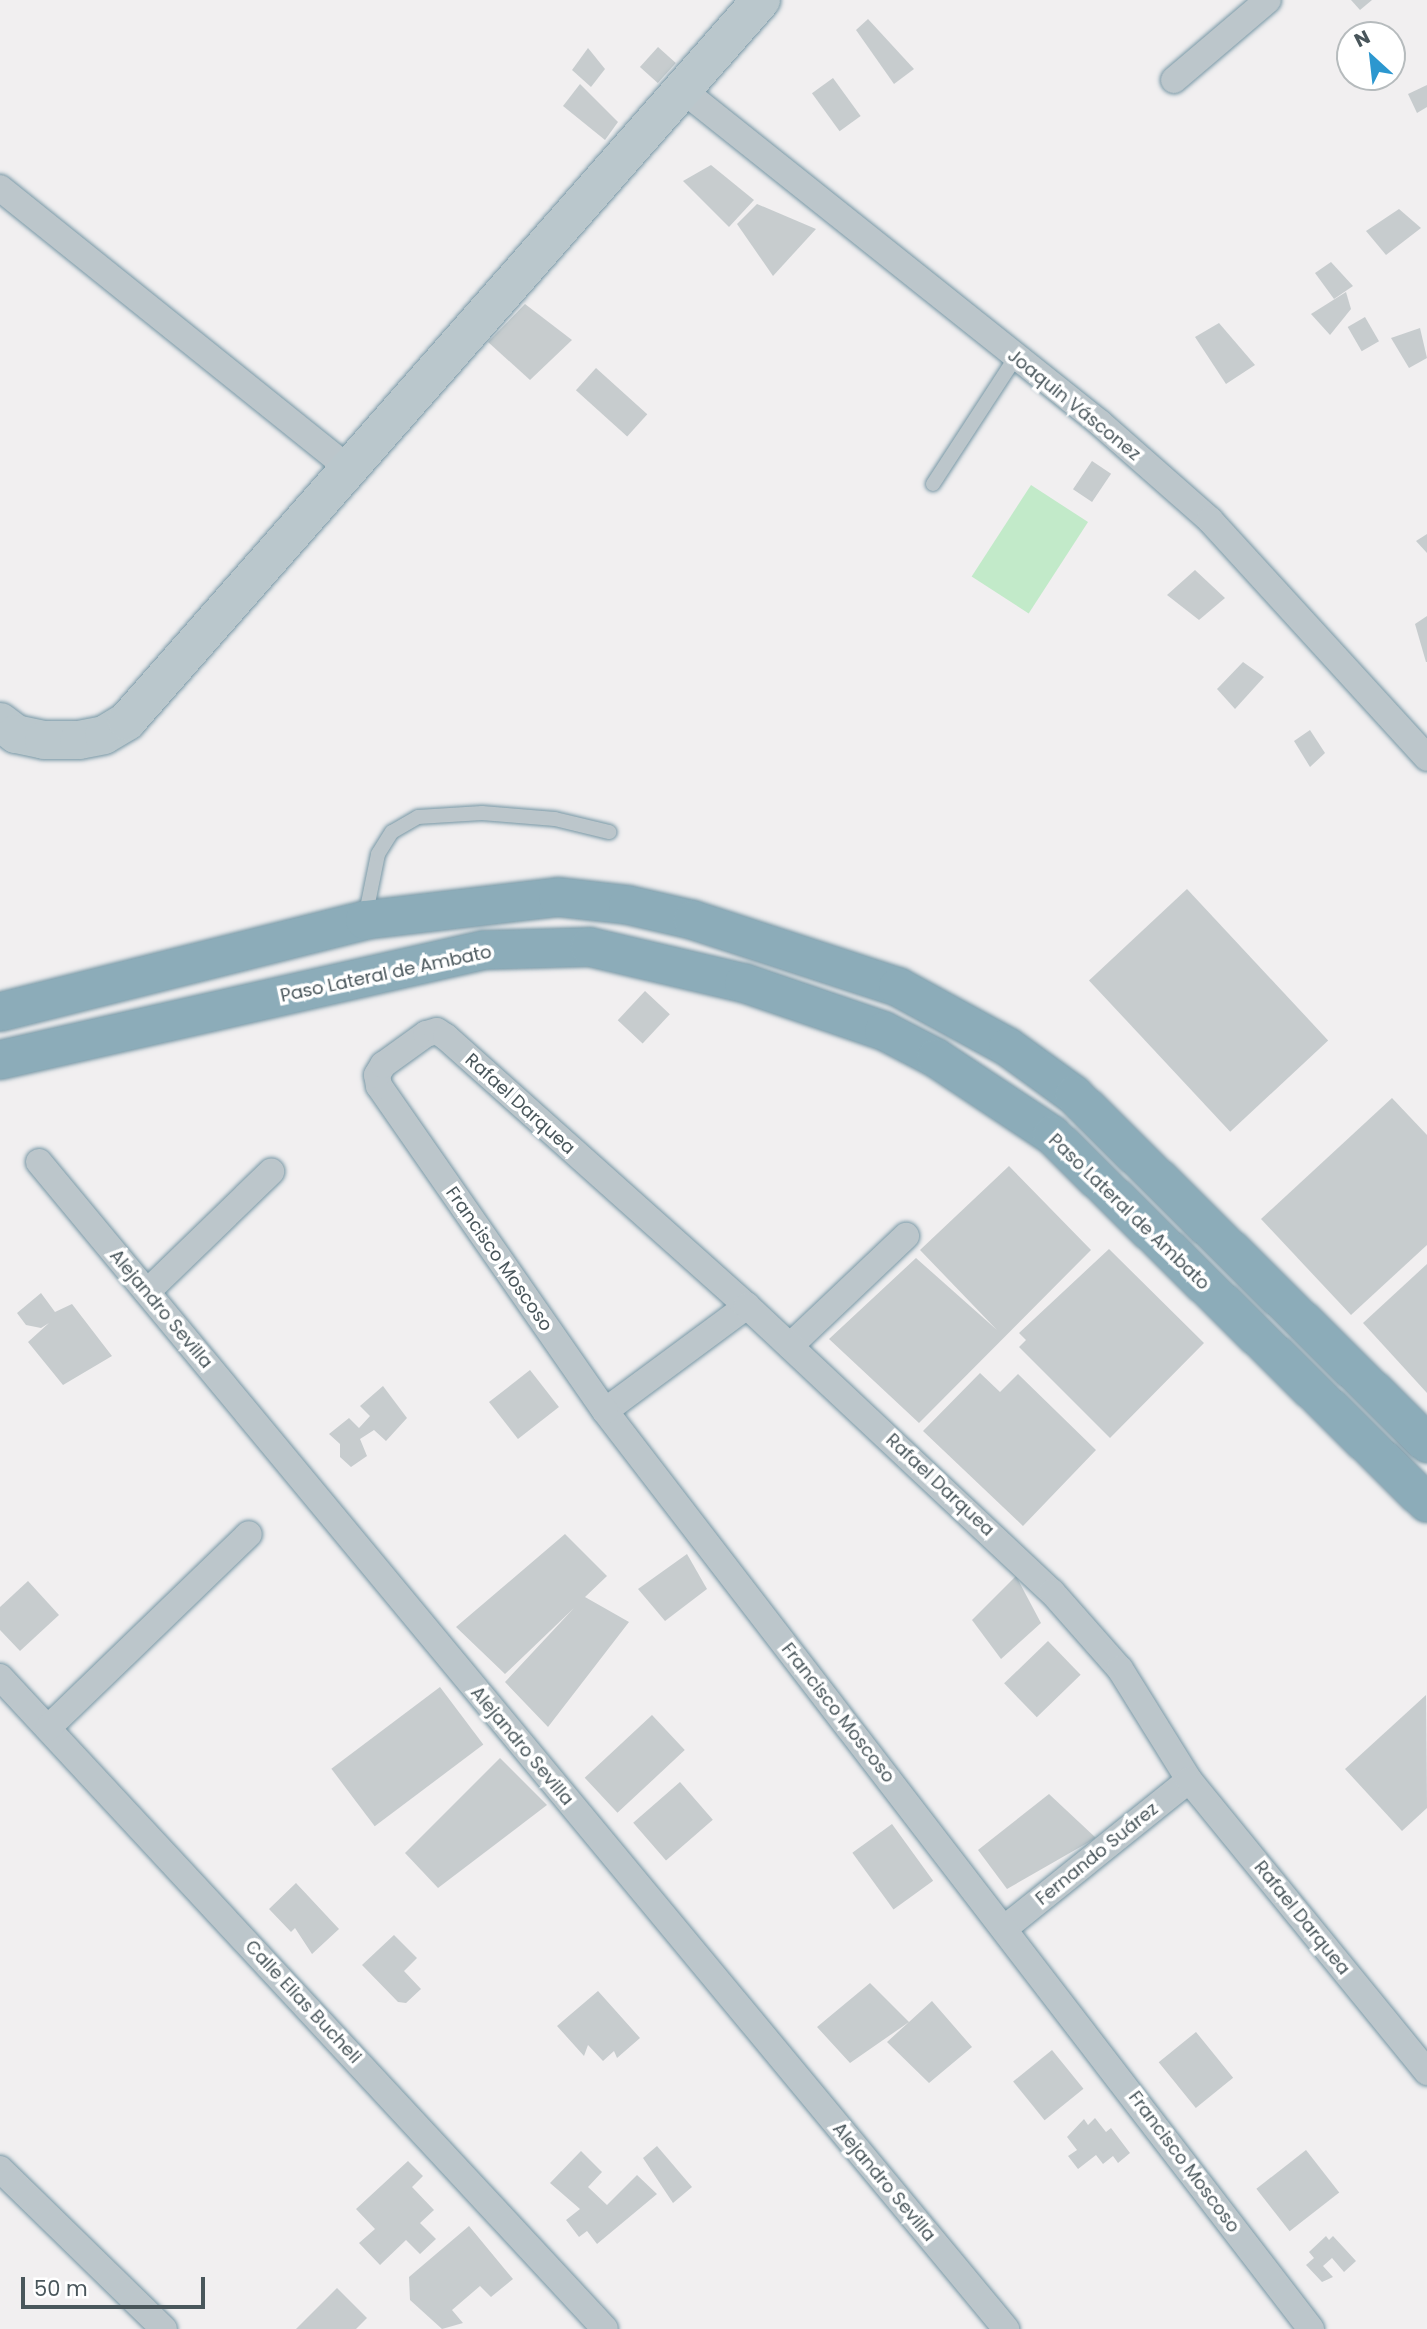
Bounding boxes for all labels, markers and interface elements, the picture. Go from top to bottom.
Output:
north arrow [1336,21,1406,91]
text: N [1350,23,1375,54]
street label: Joaquin Vásconez [1003,345,1145,465]
street label: Paso Lateral de Ambato [278,941,494,1007]
street label: Rafael Darquea [461,1049,579,1159]
street label: Paso Lateral de Ambato [1044,1129,1214,1295]
street label: Francisco Moscoso [441,1183,557,1335]
street label: Alejandro Sevilla [105,1245,217,1373]
street label: Rafael Darquea [881,1429,999,1541]
street label: Francisco Moscoso [777,1639,899,1787]
street label: Alejandro Sevilla [466,1682,578,1810]
street label: Fernando Suárez [1032,1798,1162,1910]
street label: Rafael Darquea [1249,1857,1355,1979]
street label: Calle Elias Bucheli [240,1936,366,2068]
street label: Francisco Moscoso [1124,2087,1244,2237]
street label: Alejandro Sevilla [828,2118,940,2246]
scale bar [24,2262,208,2306]
text: 50 m [34,2274,88,2303]

